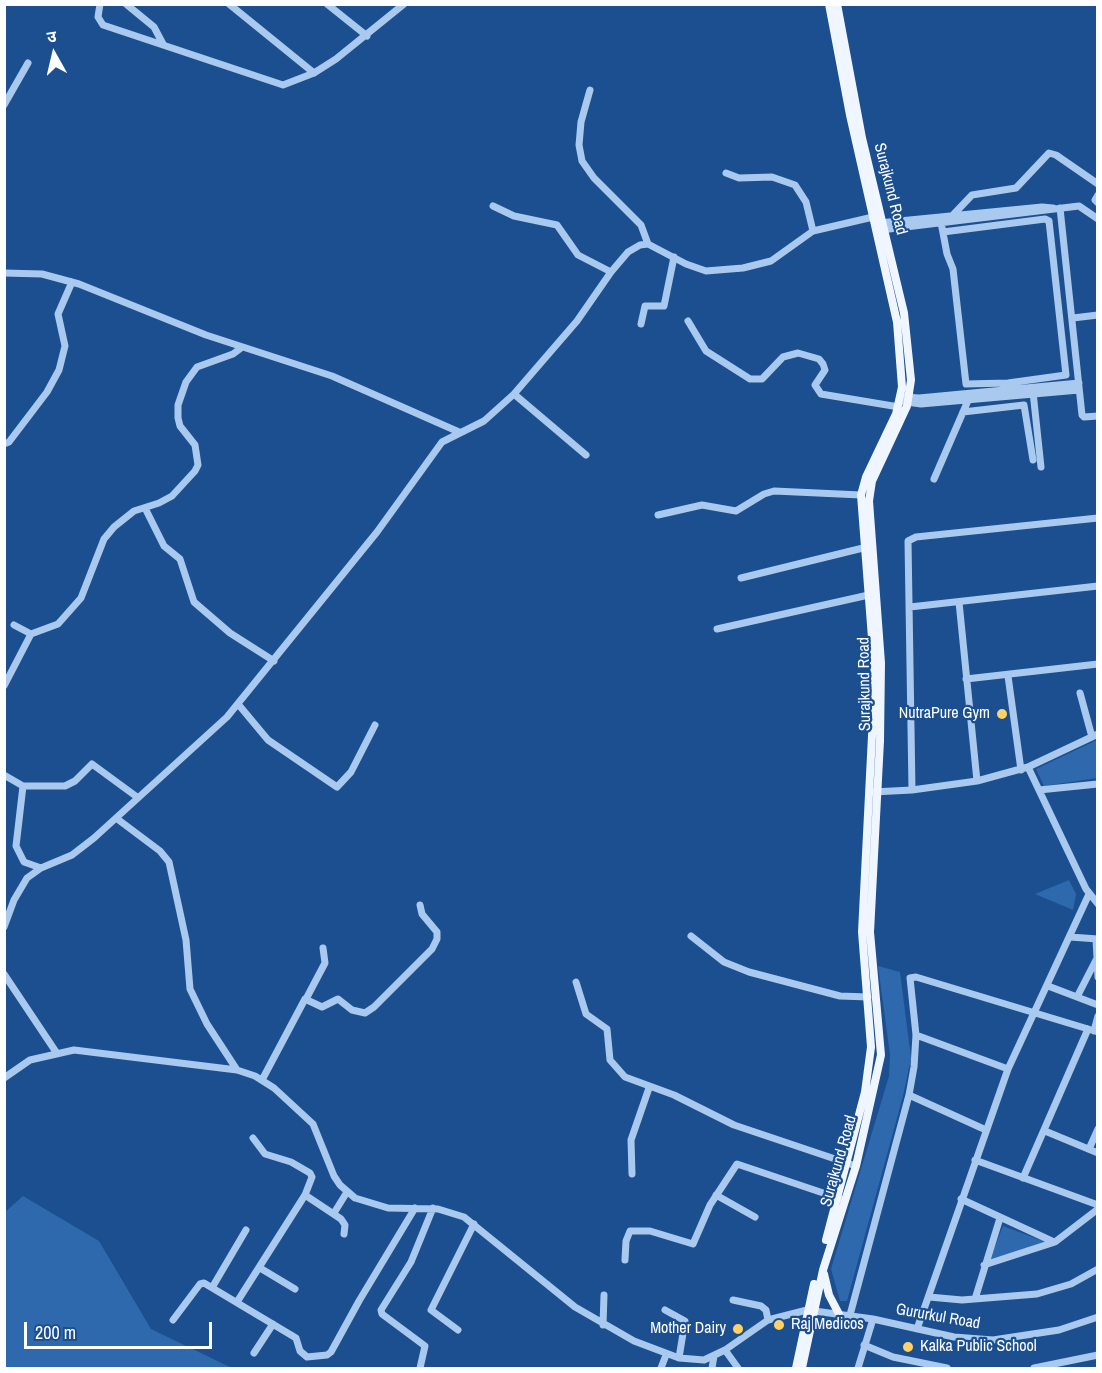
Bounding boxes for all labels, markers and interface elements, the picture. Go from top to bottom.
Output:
north arrow [24,24,84,84]
text: उ [45,25,58,48]
street label: Surajkund Road [869,141,911,237]
street label: Surajkund Road [855,637,875,731]
place label: NutraPure Gym [899,704,990,724]
marker: NutraPure Gym [995,707,1009,721]
street label: Surajkund Road [817,1113,861,1209]
street label: Gururkul Road [894,1300,982,1334]
scale bar [27,1310,214,1348]
place label: Raj Medicos [791,1315,864,1335]
marker: Raj Medicos [772,1318,786,1332]
place label: Mother Dairy [650,1319,726,1339]
text: 200 m [35,1320,76,1345]
marker: Mother Dairy [731,1322,745,1336]
place label: Kalka Public School [920,1337,1037,1357]
marker: Kalka Public School [901,1340,915,1354]

